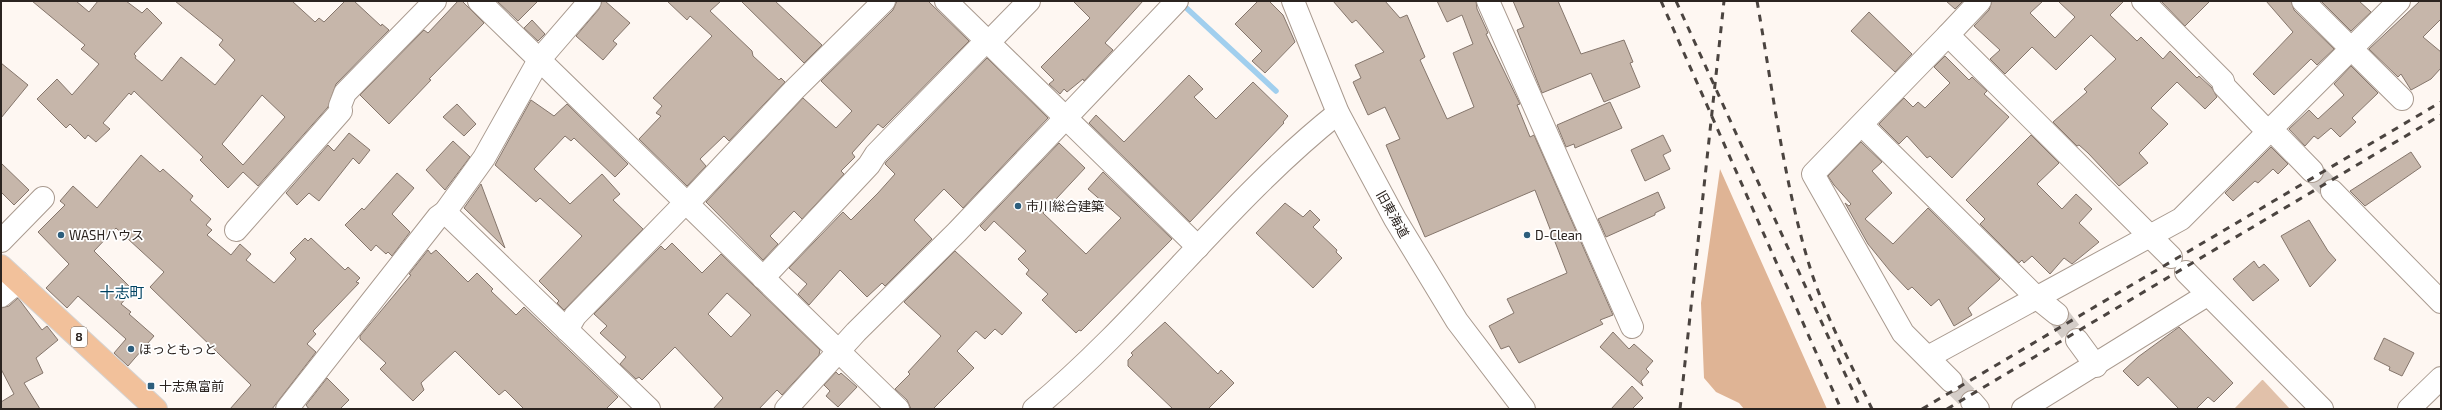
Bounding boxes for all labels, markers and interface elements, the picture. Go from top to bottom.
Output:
street label: 旧東海道 [1373,187,1413,241]
place label: 市川総合建築 [1026,198,1104,214]
marker: 市川総合建築 [1013,201,1023,211]
place label: WASHハウス [69,227,144,243]
place label: D-Clean [1535,227,1582,243]
marker: WASHハウス [56,230,66,240]
marker: D-Clean [1522,230,1532,240]
district label: 十志町 [99,283,145,301]
road number: 8 [71,327,87,347]
place label: ほっともっと [139,341,217,357]
marker: ほっともっと [126,344,136,354]
place label: 十志魚富前 [159,378,224,394]
marker: 十志魚富前 [146,381,156,391]

